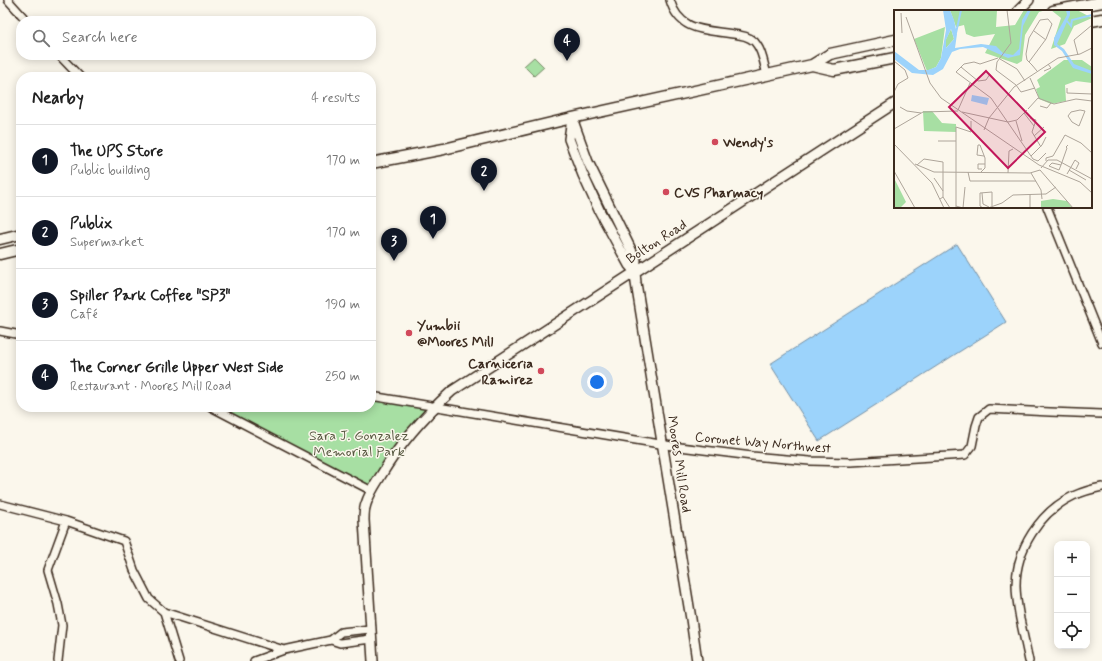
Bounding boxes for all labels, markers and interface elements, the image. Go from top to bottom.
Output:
inset map [894,10,1092,208]
search box [16,16,376,60]
icon: search [30,27,52,49]
text: Search here [62,28,138,48]
pin: 4 [554,28,580,61]
text: Nearby [32,87,84,109]
text: 4 results [311,90,360,107]
place label: Wendy's [722,134,774,152]
marker: Wendy's [710,137,720,147]
text: The UPS Store [70,142,163,162]
text: 1 [42,152,48,169]
text: 170 m [326,152,360,169]
pin: 2 [471,158,497,191]
text: Public building [70,162,150,179]
place label: CVS Pharmacy [674,184,764,202]
marker: CVS Pharmacy [661,187,671,197]
pin: 1 [420,206,446,239]
text: Publix [70,214,112,234]
street label: Bolton Road [623,216,690,268]
text: 2 [42,224,48,241]
text: 170 m [326,224,360,241]
pin: 3 [381,228,407,261]
text: Supermarket [70,234,144,251]
text: Spiller Park Coffee "SP3" [70,286,230,306]
text: 3 [42,296,48,313]
text: 190 m [325,296,360,313]
text: Café [70,306,97,323]
place label: Yumbii @Moores Mill [417,317,493,351]
marker: Yumbii @Moores Mill [404,328,414,338]
place label: Carniceria Ramirez [468,355,533,389]
text: The Corner Grille Upper West Side [70,358,283,378]
marker: Carniceria Ramirez [536,366,546,376]
text: 4 [41,368,49,385]
text: 250 m [325,368,360,385]
your location [587,372,607,392]
text: Restaurant · Moores Mill Road [70,378,231,395]
street label: Moores Mill Road [662,414,696,514]
park label: Sara J. Gonzalez Memorial Park [309,427,409,461]
street label: Coronet Way Northwest [694,428,832,458]
map controls [1054,541,1090,649]
button: + [1054,541,1090,577]
button: − [1054,577,1090,613]
button: locate [1054,613,1090,649]

